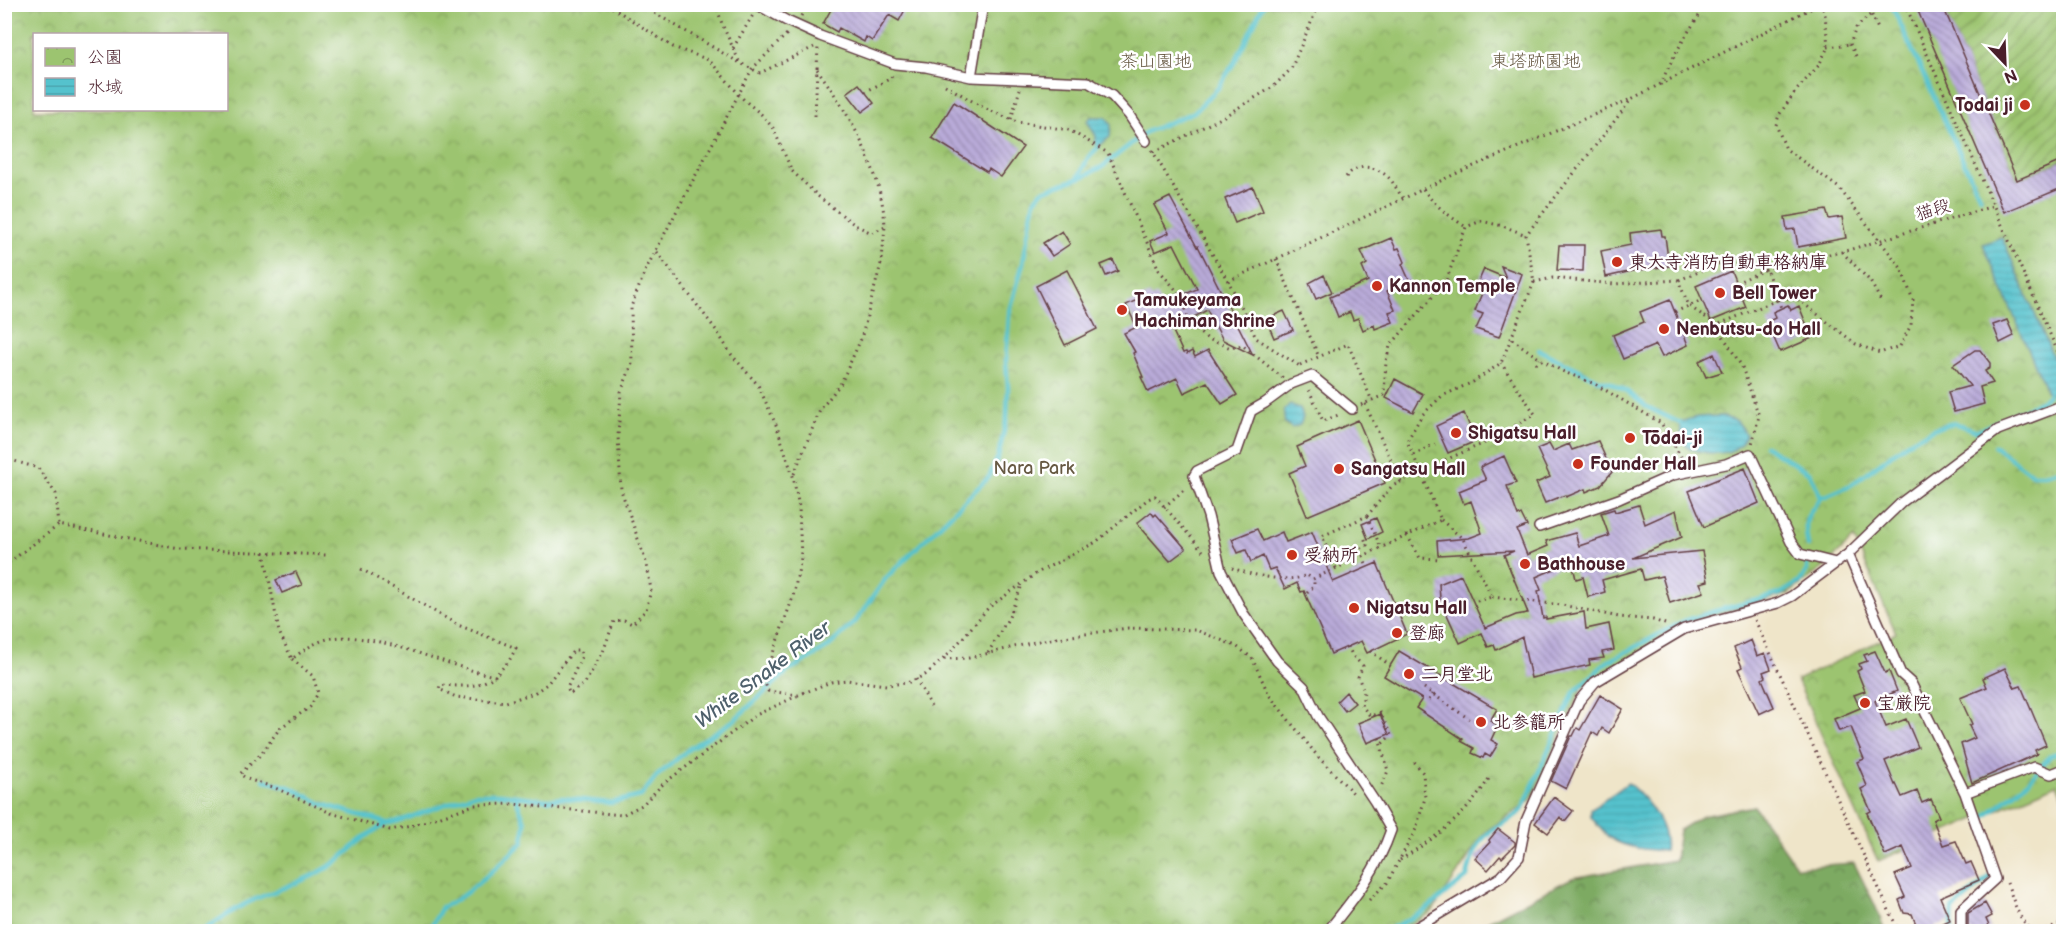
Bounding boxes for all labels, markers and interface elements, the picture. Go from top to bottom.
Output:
legend [33,33,228,111]
north arrow [1975,33,2035,93]
text: 公園 [87,47,123,68]
park label: 茶山園地 [1120,51,1192,72]
park label: 東塔跡園地 [1491,51,1581,72]
text: N [2001,64,2020,87]
text: 水域 [87,77,123,98]
place label: Todai ji [1955,95,2013,116]
marker: Todai ji [2018,98,2032,112]
street label: 猫段 [1913,195,1953,225]
place label: 東大寺消防自動車格納庫 [1629,252,1827,273]
marker: 東大寺消防自動車格納庫 [1610,255,1624,269]
place label: Kannon Temple [1389,276,1515,297]
marker: Kannon Temple [1370,279,1384,293]
place label: Bell Tower [1732,283,1817,304]
marker: Bell Tower [1713,286,1727,300]
place label: Tamukeyama Hachiman Shrine [1134,290,1275,332]
marker: Tamukeyama Hachiman Shrine [1115,303,1129,317]
place label: Nenbutsu-do Hall [1676,319,1821,340]
marker: Nenbutsu-do Hall [1657,322,1671,336]
place label: Shigatsu Hall [1468,423,1576,444]
marker: Shigatsu Hall [1449,426,1463,440]
place label: Tōdai-ji [1642,428,1702,449]
marker: Tōdai-ji [1623,431,1637,445]
place label: Founder Hall [1590,454,1696,475]
marker: Founder Hall [1571,457,1585,471]
park label: Nara Park [993,458,1075,479]
place label: Sangatsu Hall [1351,459,1465,480]
marker: Sangatsu Hall [1332,462,1346,476]
place label: 受納所 [1304,545,1358,566]
marker: 受納所 [1285,548,1299,562]
place label: Bathhouse [1537,554,1625,575]
marker: Bathhouse [1518,557,1532,571]
place label: Nigatsu Hall [1366,598,1467,619]
marker: Nigatsu Hall [1347,601,1361,615]
water label: White Snake River [690,615,837,734]
place label: 登廊 [1409,623,1445,644]
marker: 登廊 [1390,626,1404,640]
place label: 二月堂北 [1421,664,1493,685]
marker: 二月堂北 [1402,667,1416,681]
place label: 宝厳院 [1877,693,1931,714]
marker: 宝厳院 [1858,696,1872,710]
place label: 北参籠所 [1493,712,1565,733]
marker: 北参籠所 [1474,715,1488,729]

